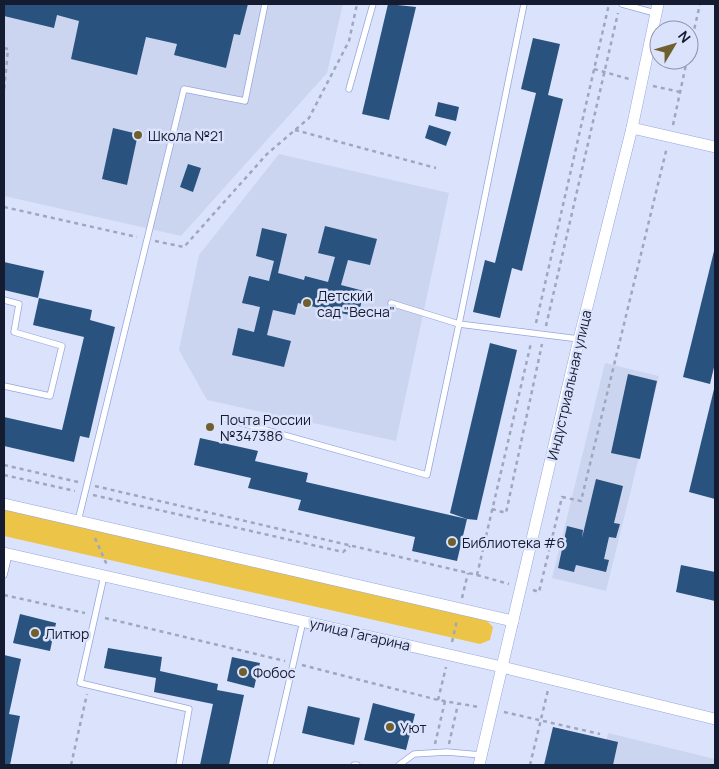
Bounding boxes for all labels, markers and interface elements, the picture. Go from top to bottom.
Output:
north arrow [649,20,699,70]
text: N [674,27,695,47]
place label: Школа №21 [148,126,223,145]
marker: Школа №21 [132,129,144,141]
place label: Детский сад "Весна" [317,286,395,321]
marker: Детский сад "Весна" [301,297,313,309]
street label: Индустриальная улица [542,308,596,462]
place label: Почта России №347386 [220,410,311,445]
marker: Почта России №347386 [204,421,216,433]
place label: Библиотека #6 [462,533,565,552]
marker: Библиотека #6 [446,536,458,548]
street label: улица Гагарина [308,613,412,655]
place label: Литюр [45,624,89,643]
marker: Литюр [29,627,41,639]
place label: Фобос [253,663,296,682]
marker: Фобос [237,666,249,678]
place label: Уют [400,718,426,737]
marker: Уют [384,721,396,733]

